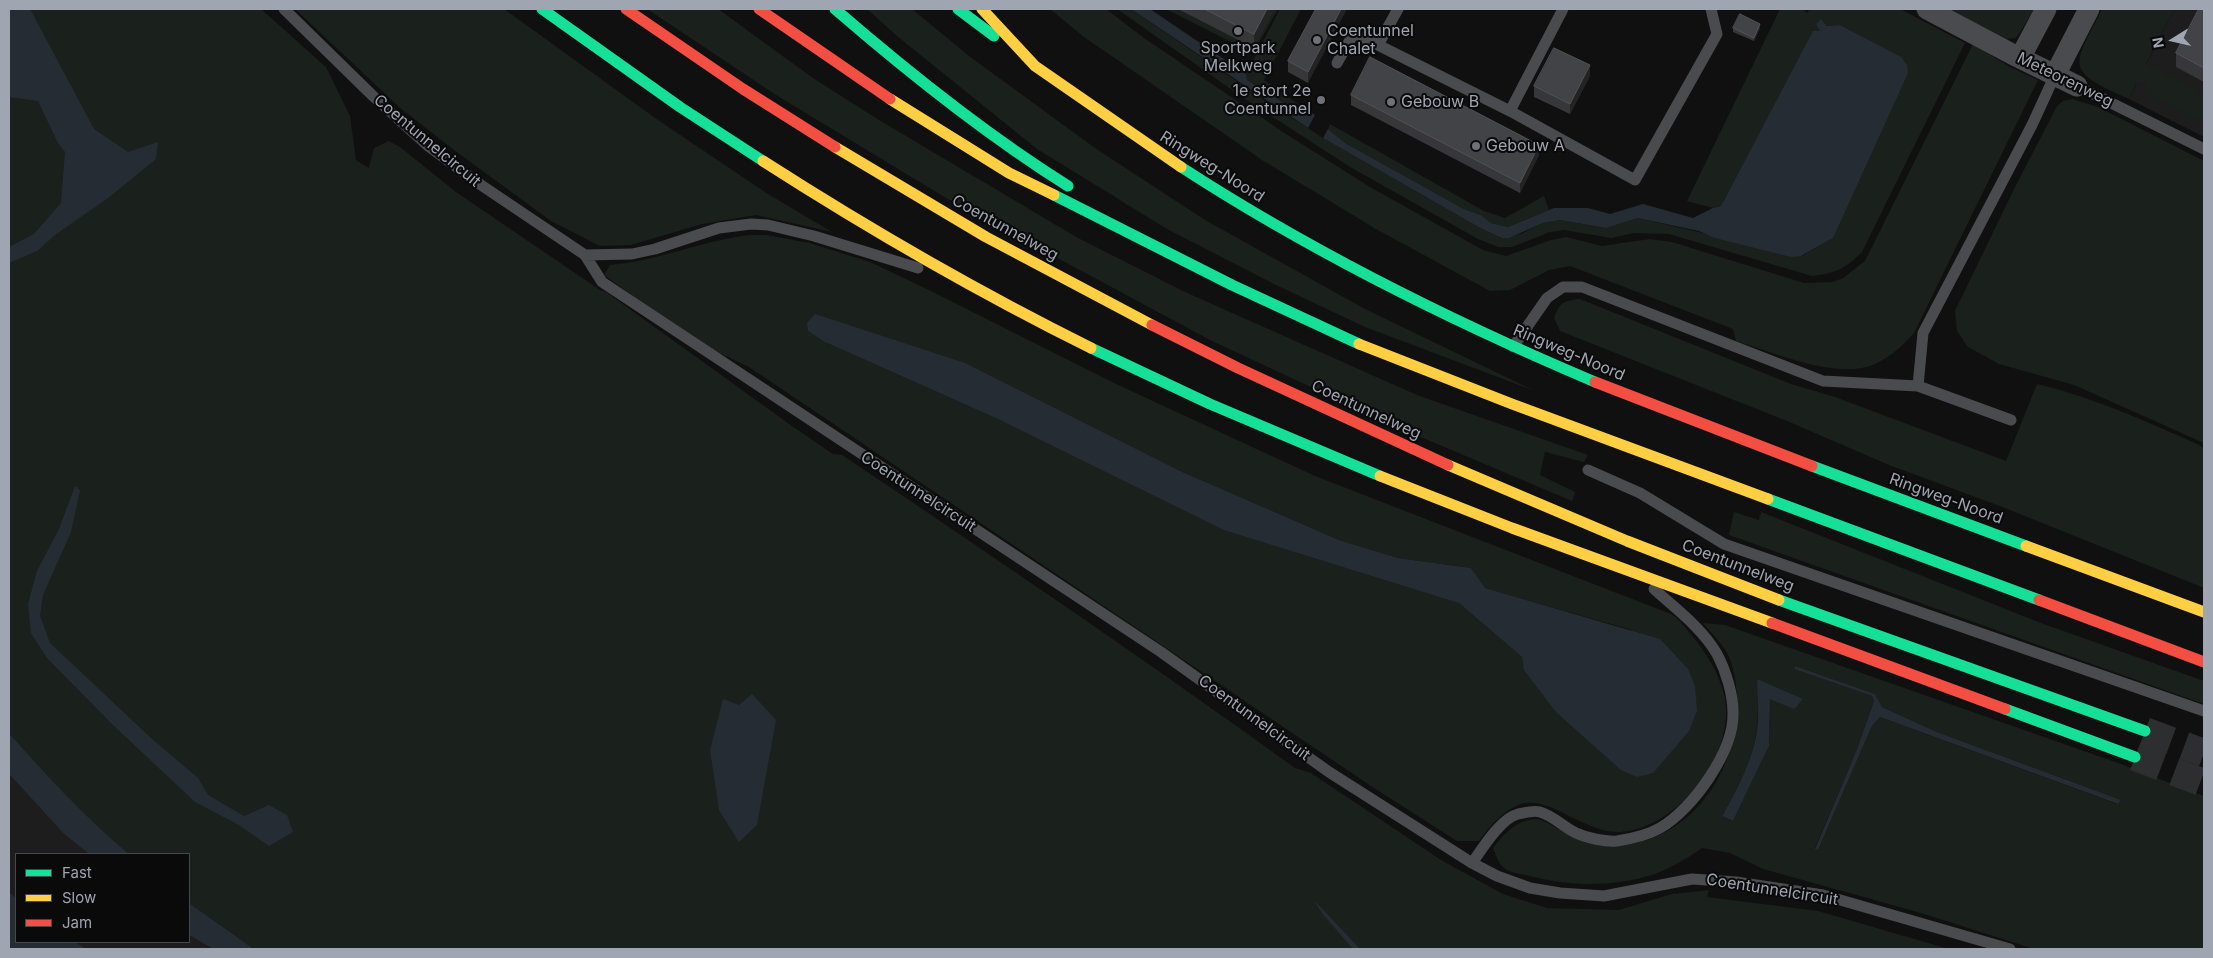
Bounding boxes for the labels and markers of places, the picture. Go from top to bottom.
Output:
place label: Coentunnel Chalet [1327,21,1414,59]
marker: Sportpark Melkweg [1232,25,1244,37]
marker: Coentunnel Chalet [1311,34,1323,46]
place label: Sportpark Melkweg [1200,38,1276,76]
place label: 1e stort 2e Coentunnel [1224,81,1311,119]
place label: Gebouw B [1401,92,1479,112]
marker: 1e stort 2e Coentunnel [1315,94,1327,106]
marker: Gebouw B [1385,96,1397,108]
place label: Gebouw A [1486,136,1565,156]
marker: Gebouw A [1470,140,1482,152]

